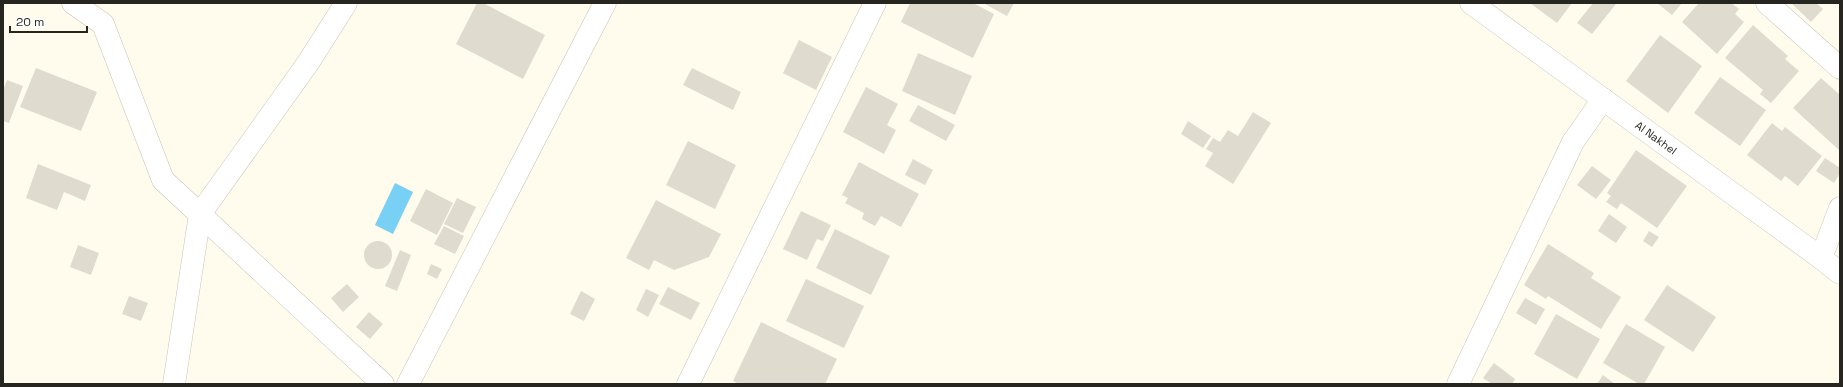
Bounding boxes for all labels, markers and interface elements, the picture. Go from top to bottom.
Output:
scale bar [10,8,87,34]
text: 20 m [16,14,44,30]
street label: Al Nakhel [1633,118,1680,158]

